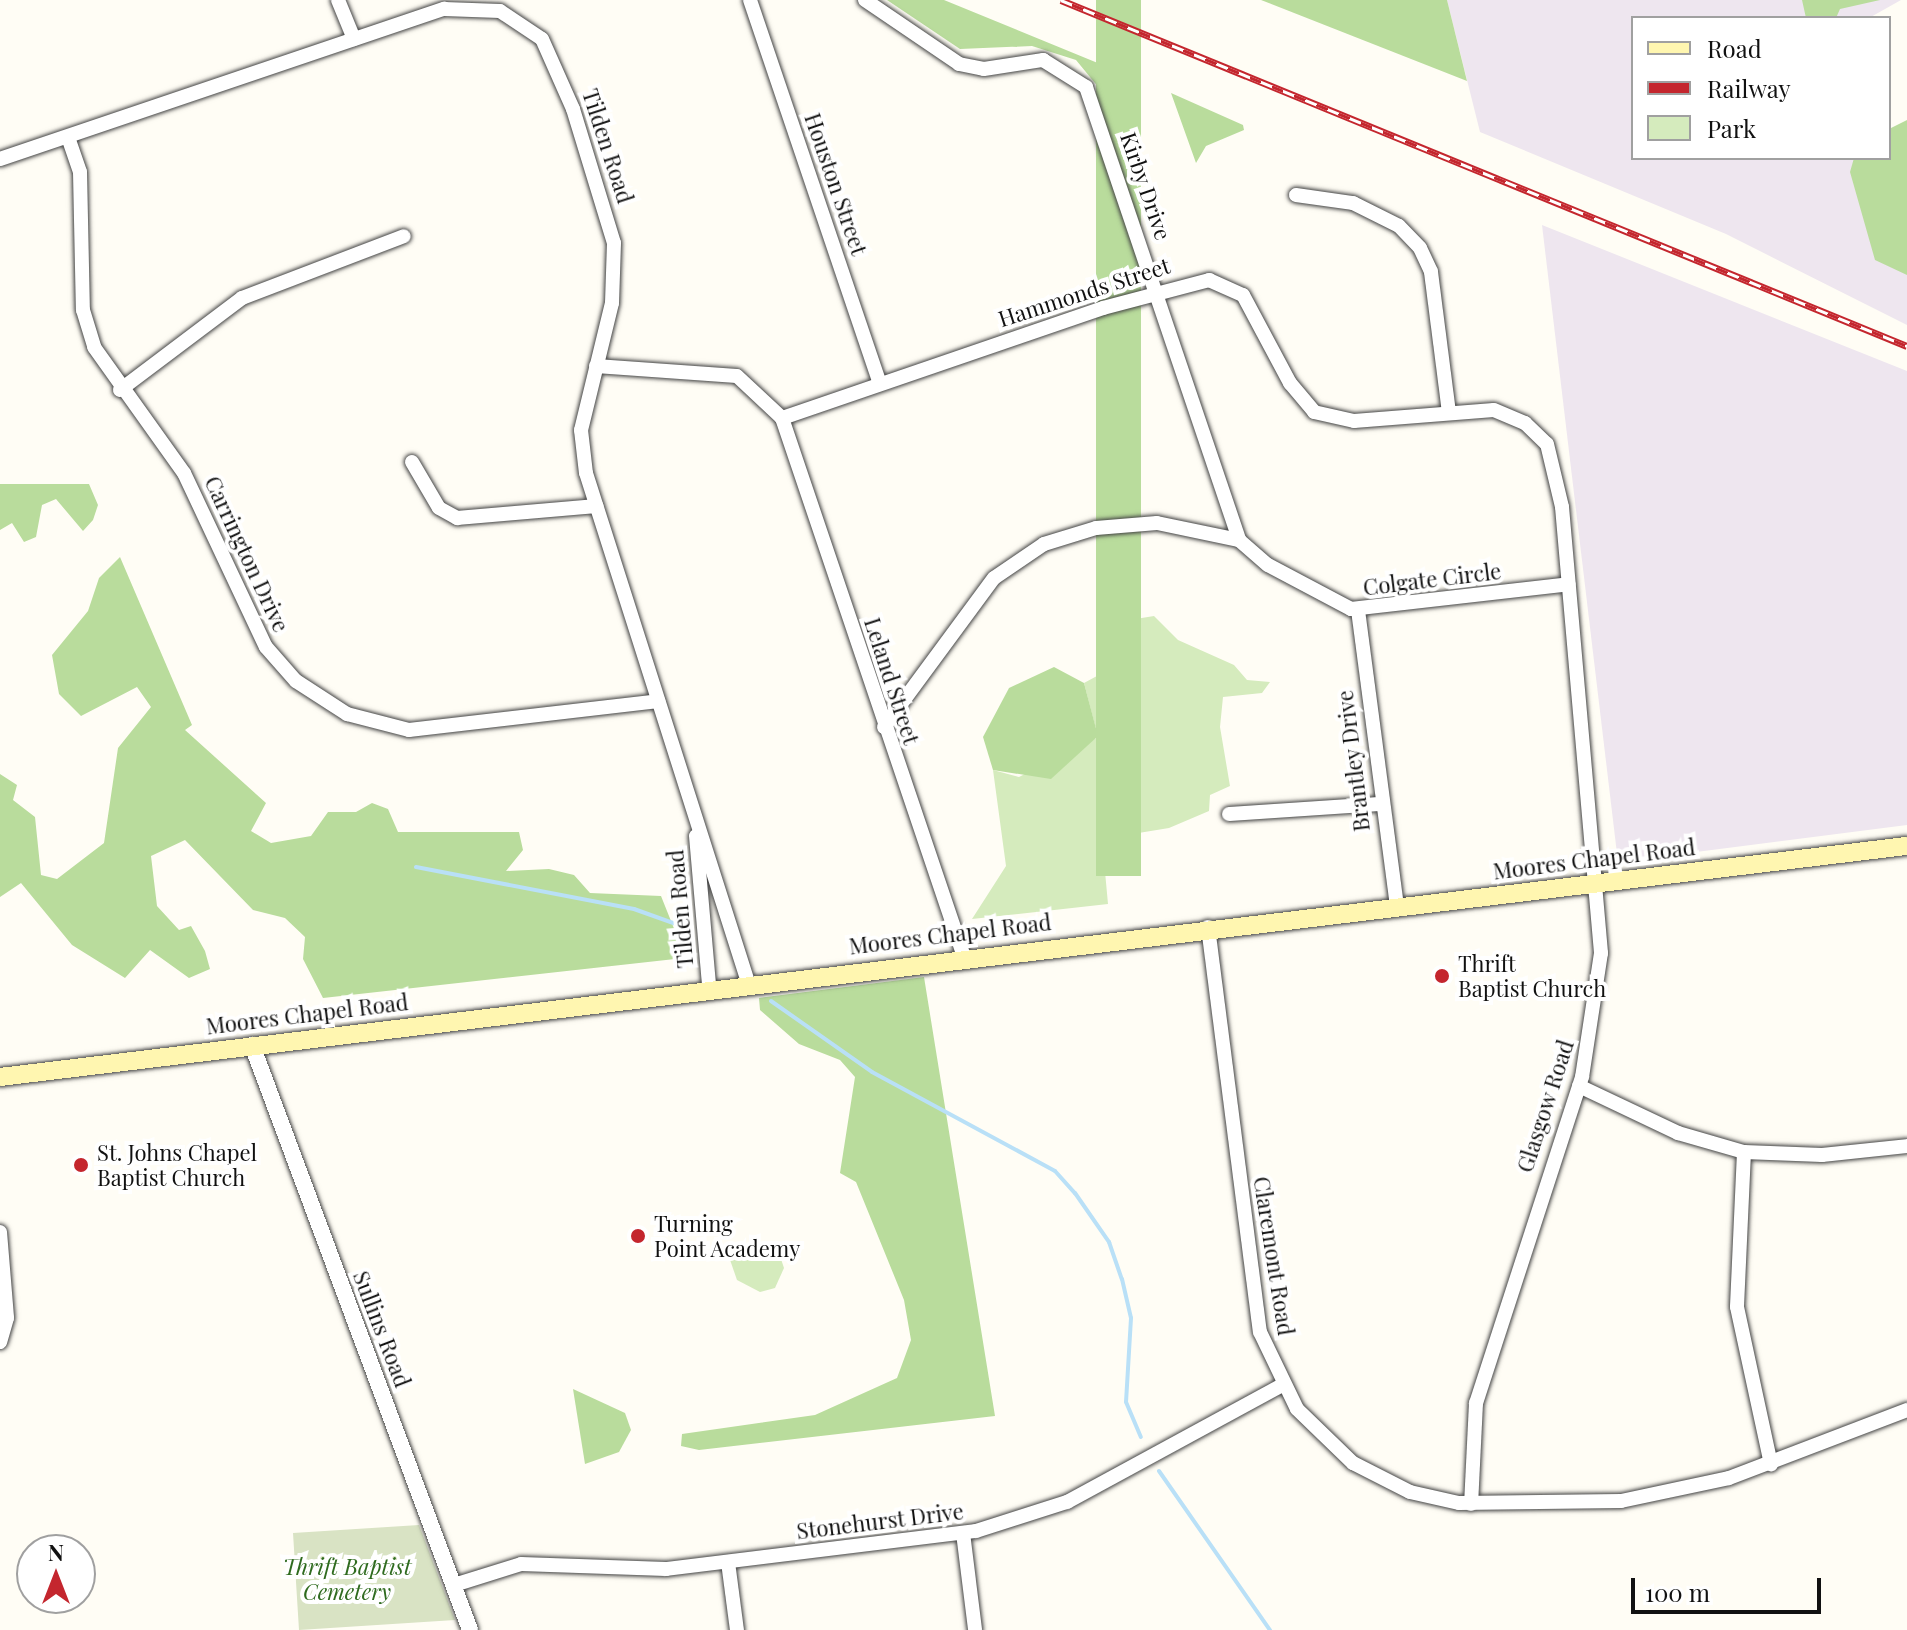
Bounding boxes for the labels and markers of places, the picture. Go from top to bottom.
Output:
place label: Thrift Baptist Church [1458,950,1607,1002]
marker: Thrift Baptist Church [1433,967,1451,985]
place label: St. Johns Chapel Baptist Church [97,1139,257,1190]
marker: St. Johns Chapel Baptist Church [72,1156,90,1174]
place label: Turning Point Academy [654,1210,801,1262]
marker: Turning Point Academy [629,1227,647,1245]

